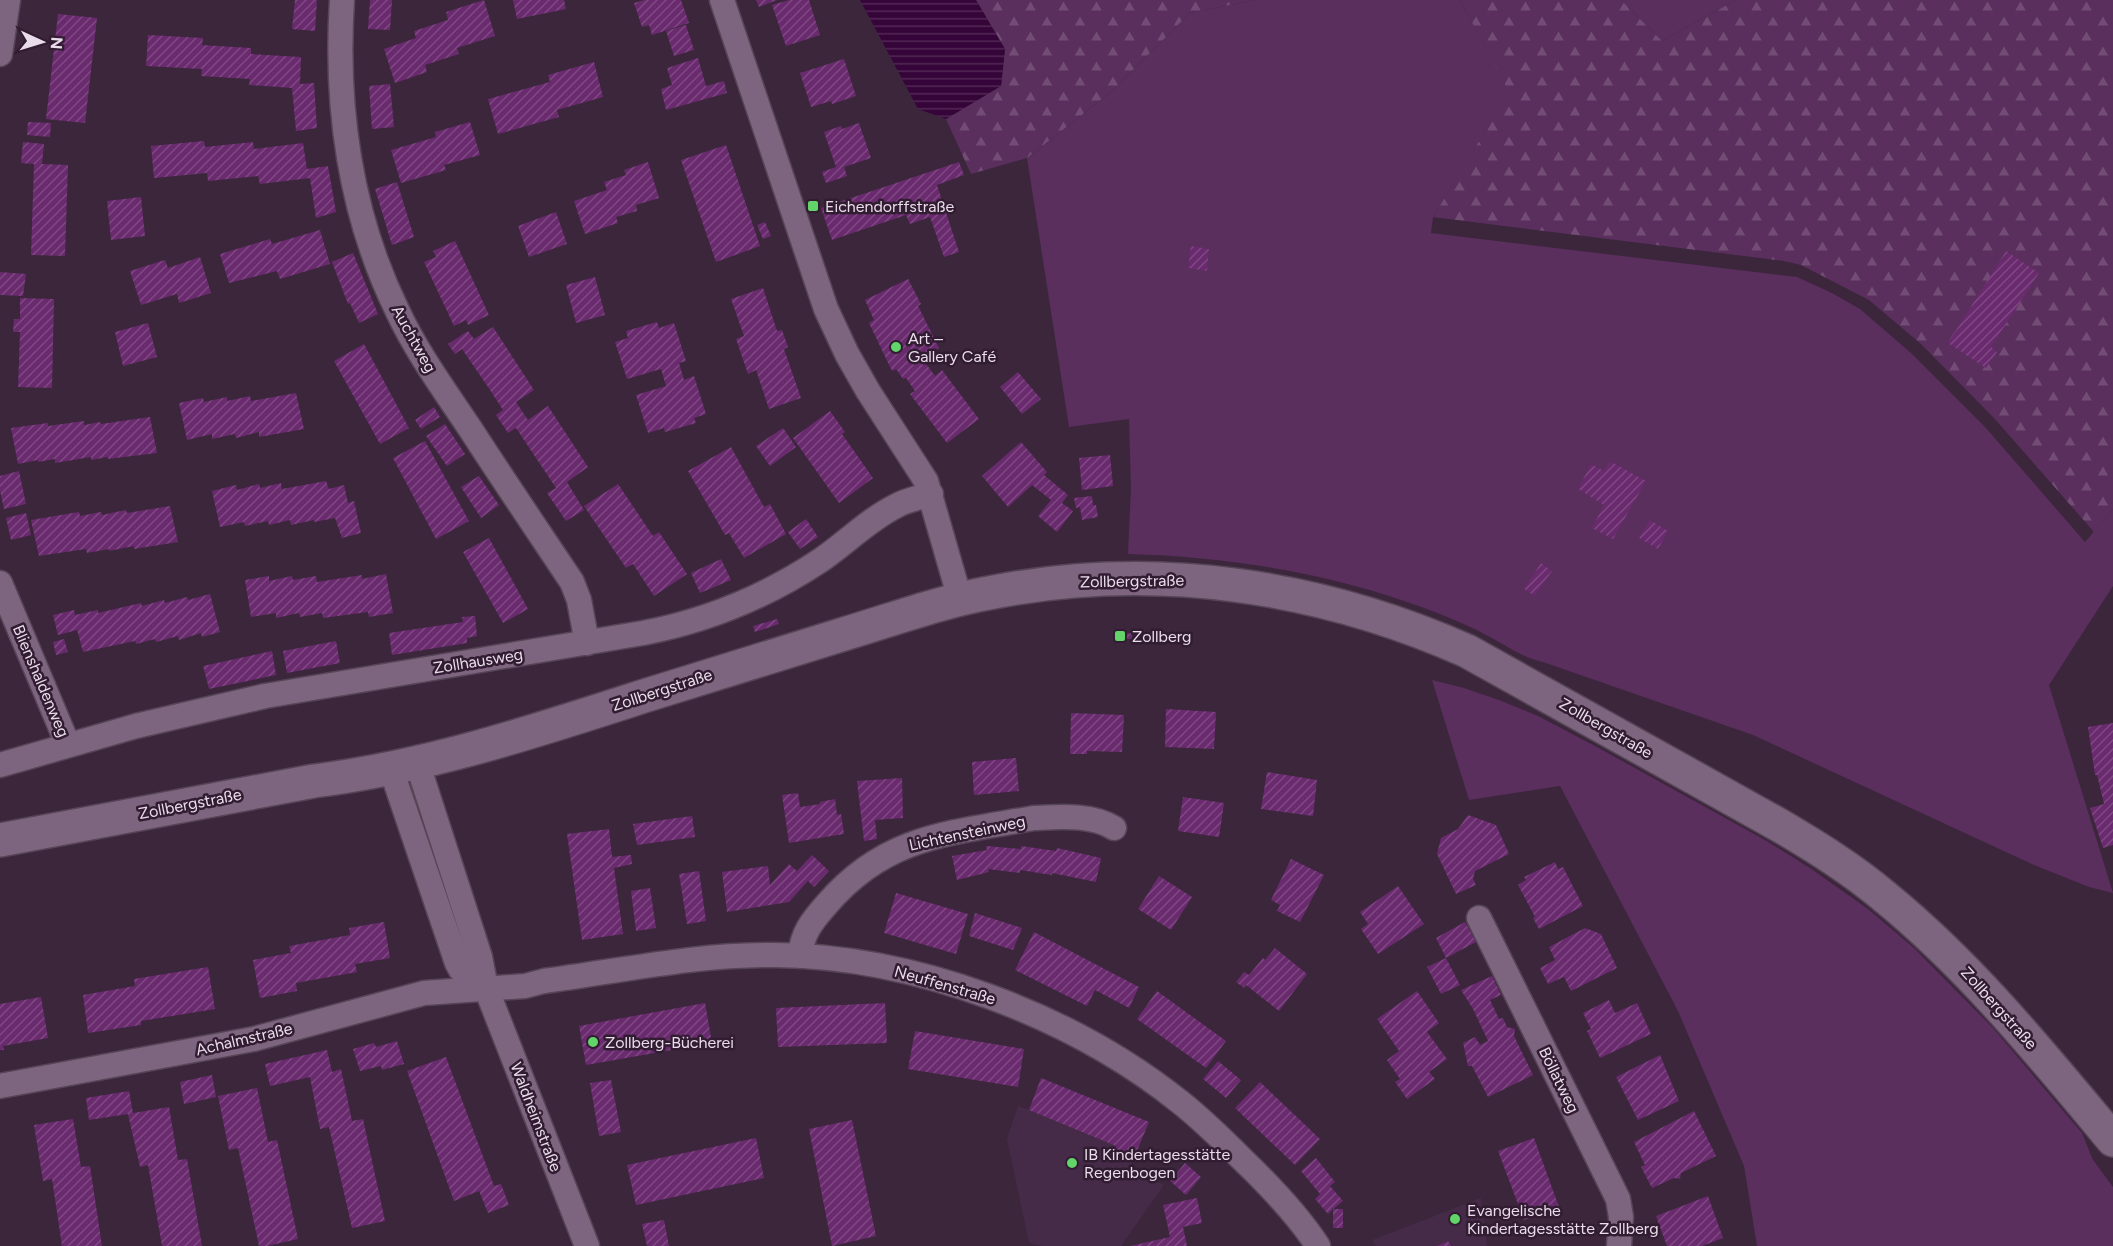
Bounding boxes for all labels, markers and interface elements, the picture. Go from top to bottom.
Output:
north arrow [12,12,72,72]
text: N [47,36,66,50]
place label: Eichendorffstraße [825,197,954,216]
marker: Eichendorffstraße [806,199,820,213]
street label: Auchtweg [388,302,440,376]
place label: Art – Gallery Café [908,329,996,366]
marker: Art – Gallery Café [889,340,903,354]
street label: Zollbergstraße [1080,571,1185,591]
street label: Blienshaldenweg [9,622,73,740]
place label: Zollberg [1132,627,1192,646]
marker: Zollberg [1113,629,1127,643]
street label: Zollhausweg [432,645,524,677]
street label: Zollbergstraße [609,665,715,715]
street label: Zollbergstraße [1556,694,1656,762]
street label: Zollbergstraße [137,785,243,823]
street label: Lichtensteinweg [907,811,1027,855]
street label: Neuffenstraße [892,961,998,1009]
street label: Zollbergstraße [1957,963,2041,1053]
street label: Achalmstraße [194,1019,294,1059]
place label: Zollberg-Bücherei [605,1033,734,1052]
marker: Zollberg-Bücherei [586,1035,600,1049]
street label: Böllatweg [1535,1044,1583,1116]
street label: Waldheimstraße [506,1060,566,1175]
place label: IB Kindertagesstätte Regenbogen [1084,1145,1230,1182]
marker: IB Kindertagesstätte Regenbogen [1065,1156,1079,1170]
place label: Evangelische Kindertagesstätte Zollberg [1467,1201,1659,1238]
marker: Evangelische Kindertagesstätte Zollberg [1448,1212,1462,1226]

